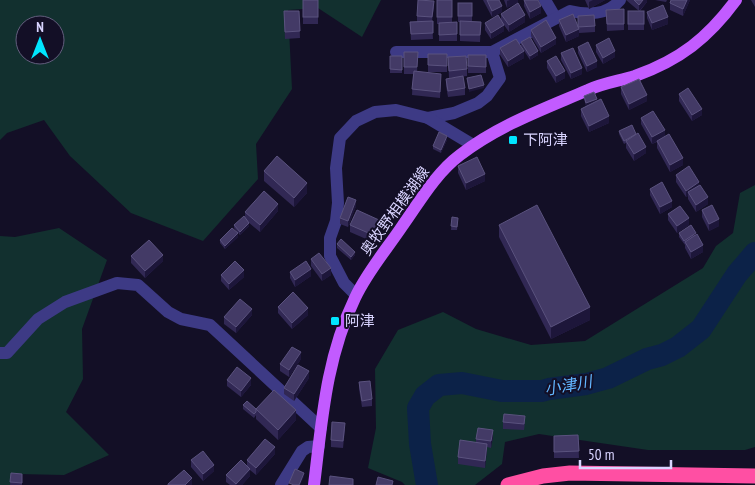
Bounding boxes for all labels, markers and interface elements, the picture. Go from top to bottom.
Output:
north arrow [15,15,65,65]
text: N [36,18,44,36]
place label: 下阿津 [523,130,568,149]
marker: 下阿津 [507,134,519,146]
street label: 奥牧野相模湖線 [356,163,433,259]
place label: 阿津 [345,311,375,330]
marker: 阿津 [329,315,341,327]
water label: 小津川 [543,371,595,399]
scale bar [580,438,671,470]
text: 50 m [588,445,614,464]

